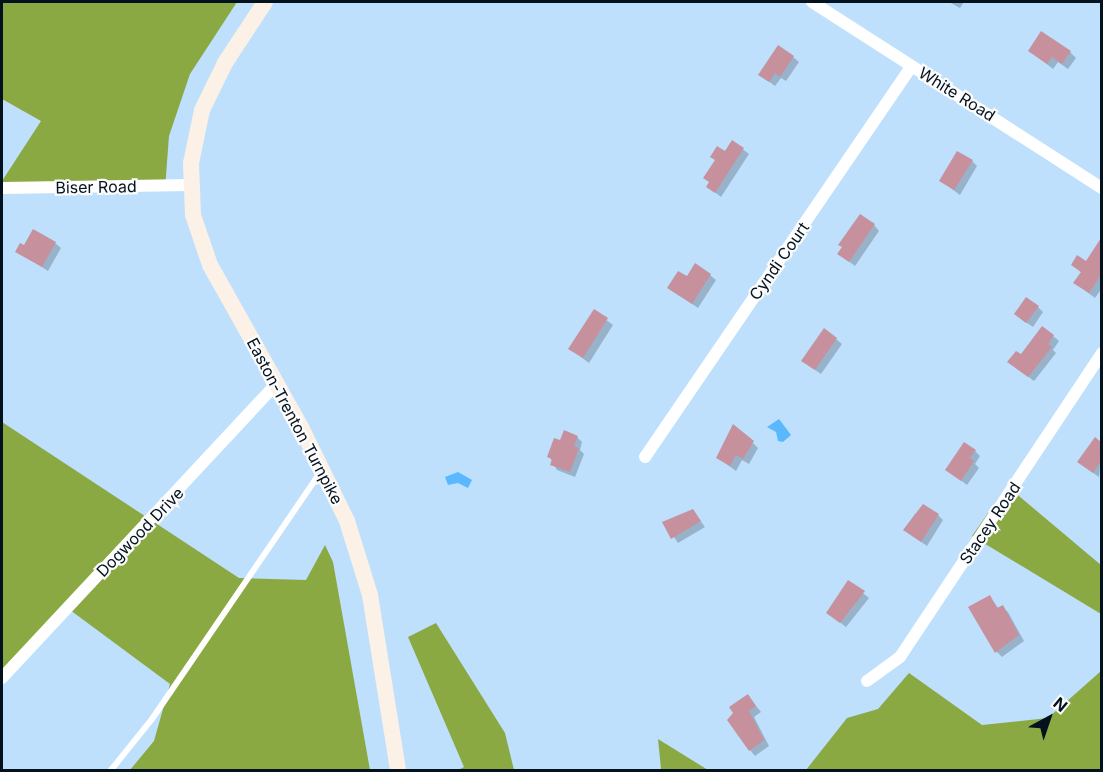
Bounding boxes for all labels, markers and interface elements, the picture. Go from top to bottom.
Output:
street label: White Road [915,63,999,125]
street label: Biser Road [55,177,137,197]
street label: Cyndi Court [745,218,813,304]
street label: Easton-Trenton Turnpike [243,335,347,507]
street label: Stacey Road [956,478,1024,568]
street label: Dogwood Drive [92,483,188,581]
north arrow [1019,688,1079,748]
text: N [1049,693,1072,716]

